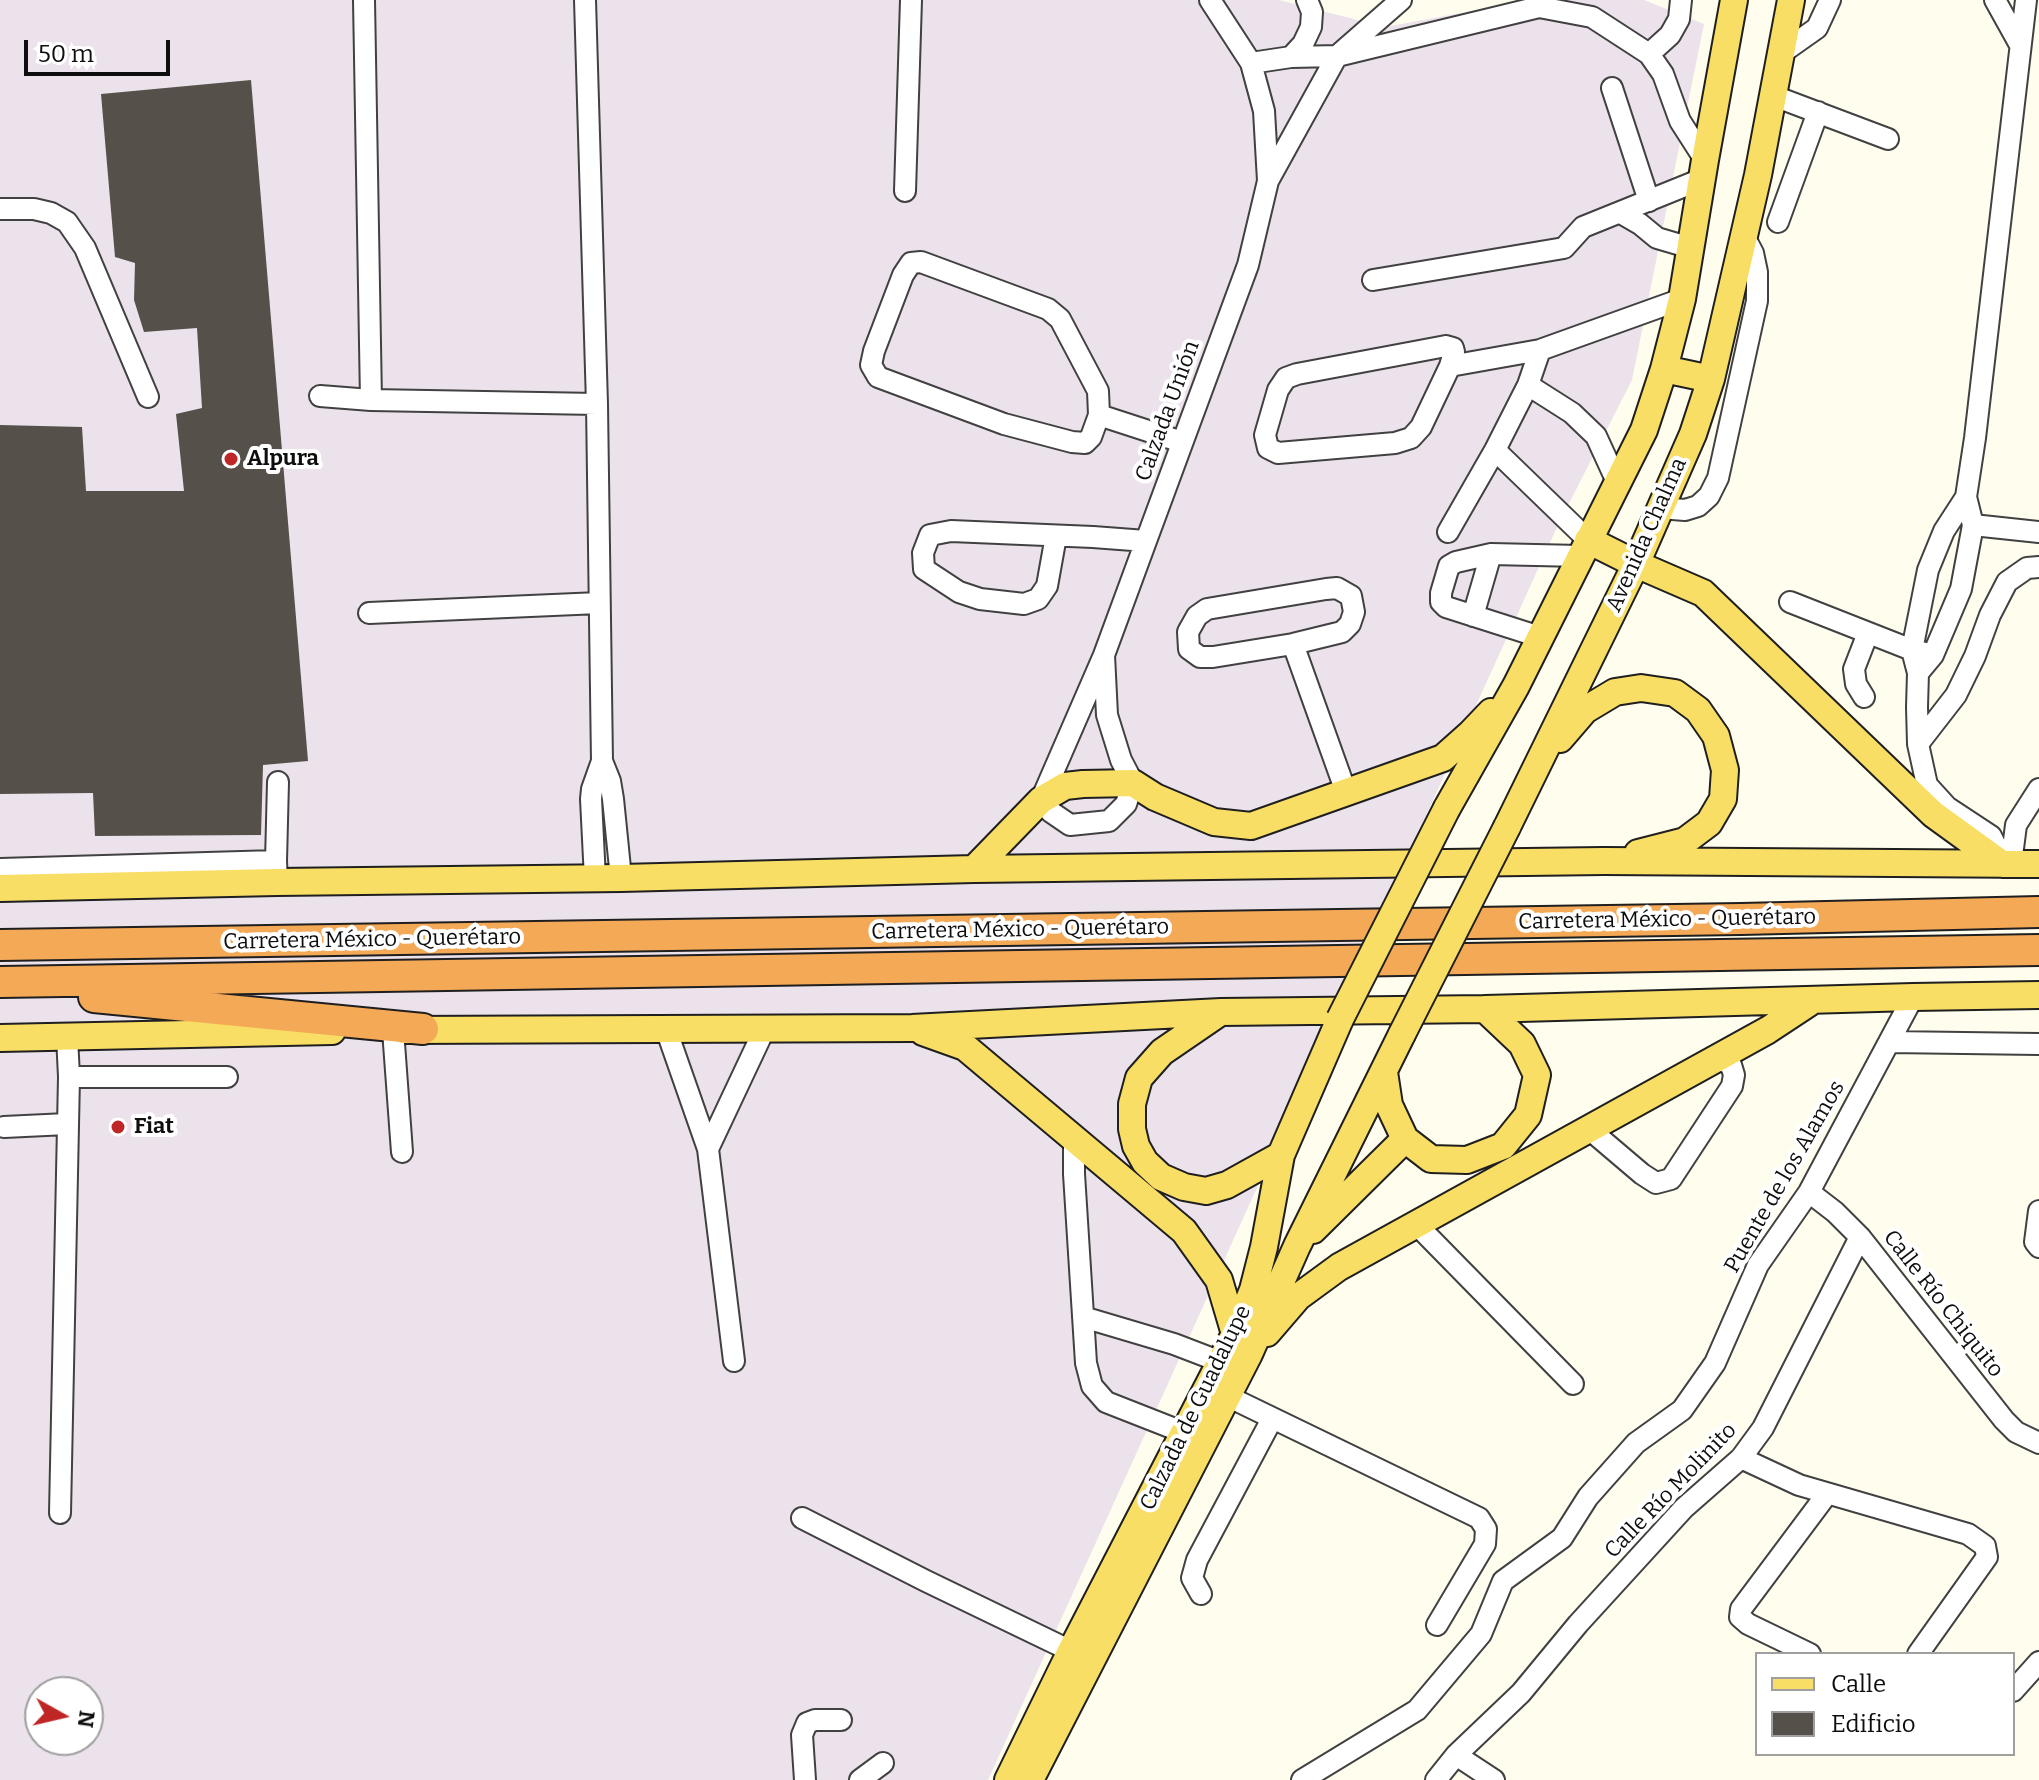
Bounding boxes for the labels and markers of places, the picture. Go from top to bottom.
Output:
place label: Alpura [247,446,319,472]
marker: Alpura [222,450,240,468]
place label: Fiat [134,1114,174,1140]
marker: Fiat [109,1118,127,1136]

